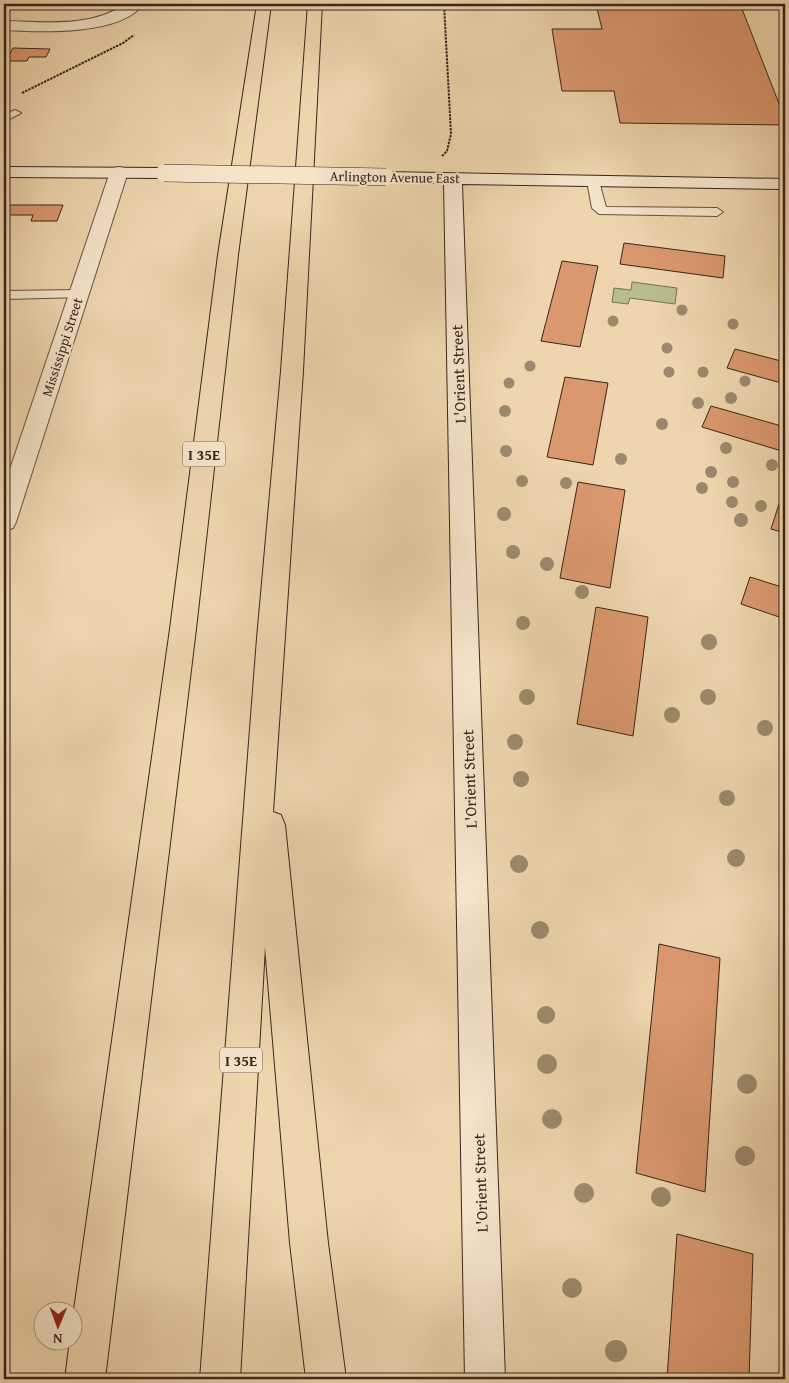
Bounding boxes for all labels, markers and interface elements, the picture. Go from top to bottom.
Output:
street label: Arlington Avenue East [330,166,460,188]
street label: Mississippi Street [37,295,87,399]
street label: L'Orient Street [444,324,472,424]
road number: I 35E [183,442,225,466]
street label: L'Orient Street [455,729,483,829]
road number: I 35E [220,1048,262,1072]
street label: L'Orient Street [466,1133,494,1233]
north arrow [32,1300,82,1350]
text: N [52,1329,63,1349]

